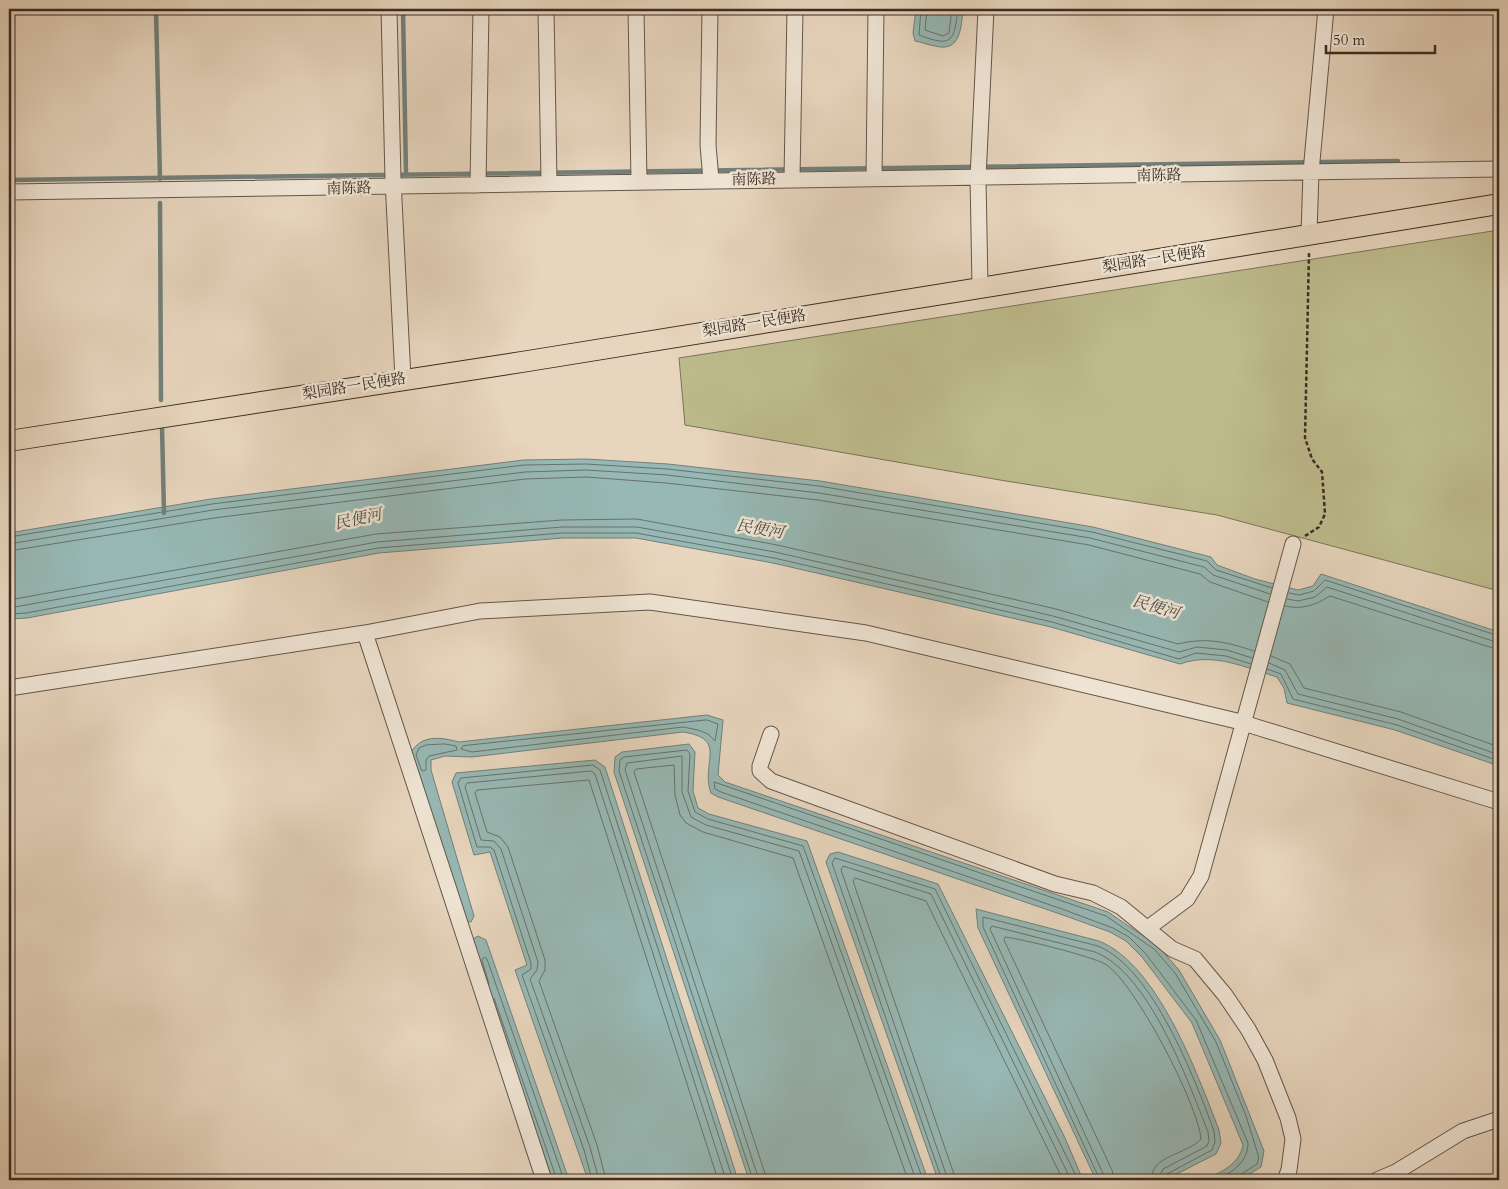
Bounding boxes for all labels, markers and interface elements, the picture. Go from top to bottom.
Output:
scale bar [1326,22,1434,54]
text: 50 m [1333,30,1365,50]
street label: 南陈路 [1136,165,1182,185]
street label: 南陈路 [731,169,777,189]
street label: 南陈路 [326,178,372,198]
street label: 梨园路一民便路 [1101,241,1207,277]
street label: 梨园路一民便路 [701,305,807,341]
street label: 梨园路一民便路 [301,368,407,404]
water label: 民便河 [332,503,387,535]
water label: 民便河 [735,514,788,544]
water label: 民便河 [1130,590,1185,625]

